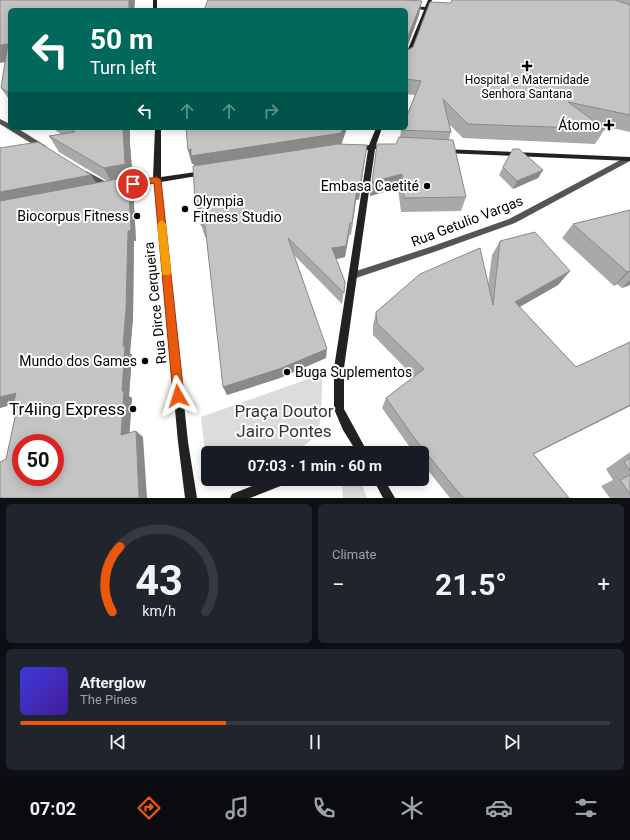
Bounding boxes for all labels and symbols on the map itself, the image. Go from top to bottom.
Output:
marker: Hospital e Maternidade Senhora Santana [521,60,533,72]
place label: Hospital e Maternidade Senhora Santana [465,73,589,101]
place label: Átomo [558,116,600,133]
marker: Átomo [603,119,615,131]
pin [116,167,150,201]
place label: Embasa Caetité [321,178,419,194]
marker: Embasa Caetité [422,181,432,191]
street label: Rua Getulio Vargas [409,192,525,250]
place label: Olympia Fitness Studio [193,193,282,225]
marker: Olympia Fitness Studio [180,204,190,214]
place label: Biocorpus Fitness [17,208,129,224]
marker: Biocorpus Fitness [132,211,142,221]
street label: Rua Dirce Cerqueira [141,241,169,365]
place label: Mundo dos Games [19,353,137,369]
marker: Mundo dos Games [140,356,150,366]
place label: Buga Suplementos [295,364,412,380]
marker: Buga Suplementos [282,367,292,377]
position arrow [157,375,199,417]
place label: Tr4iing Express [9,399,125,419]
park label: Praça Doutor Jairo Pontes [235,401,334,441]
marker: Tr4iing Express [128,404,138,414]
speed limit sign: 50 [12,434,64,486]

